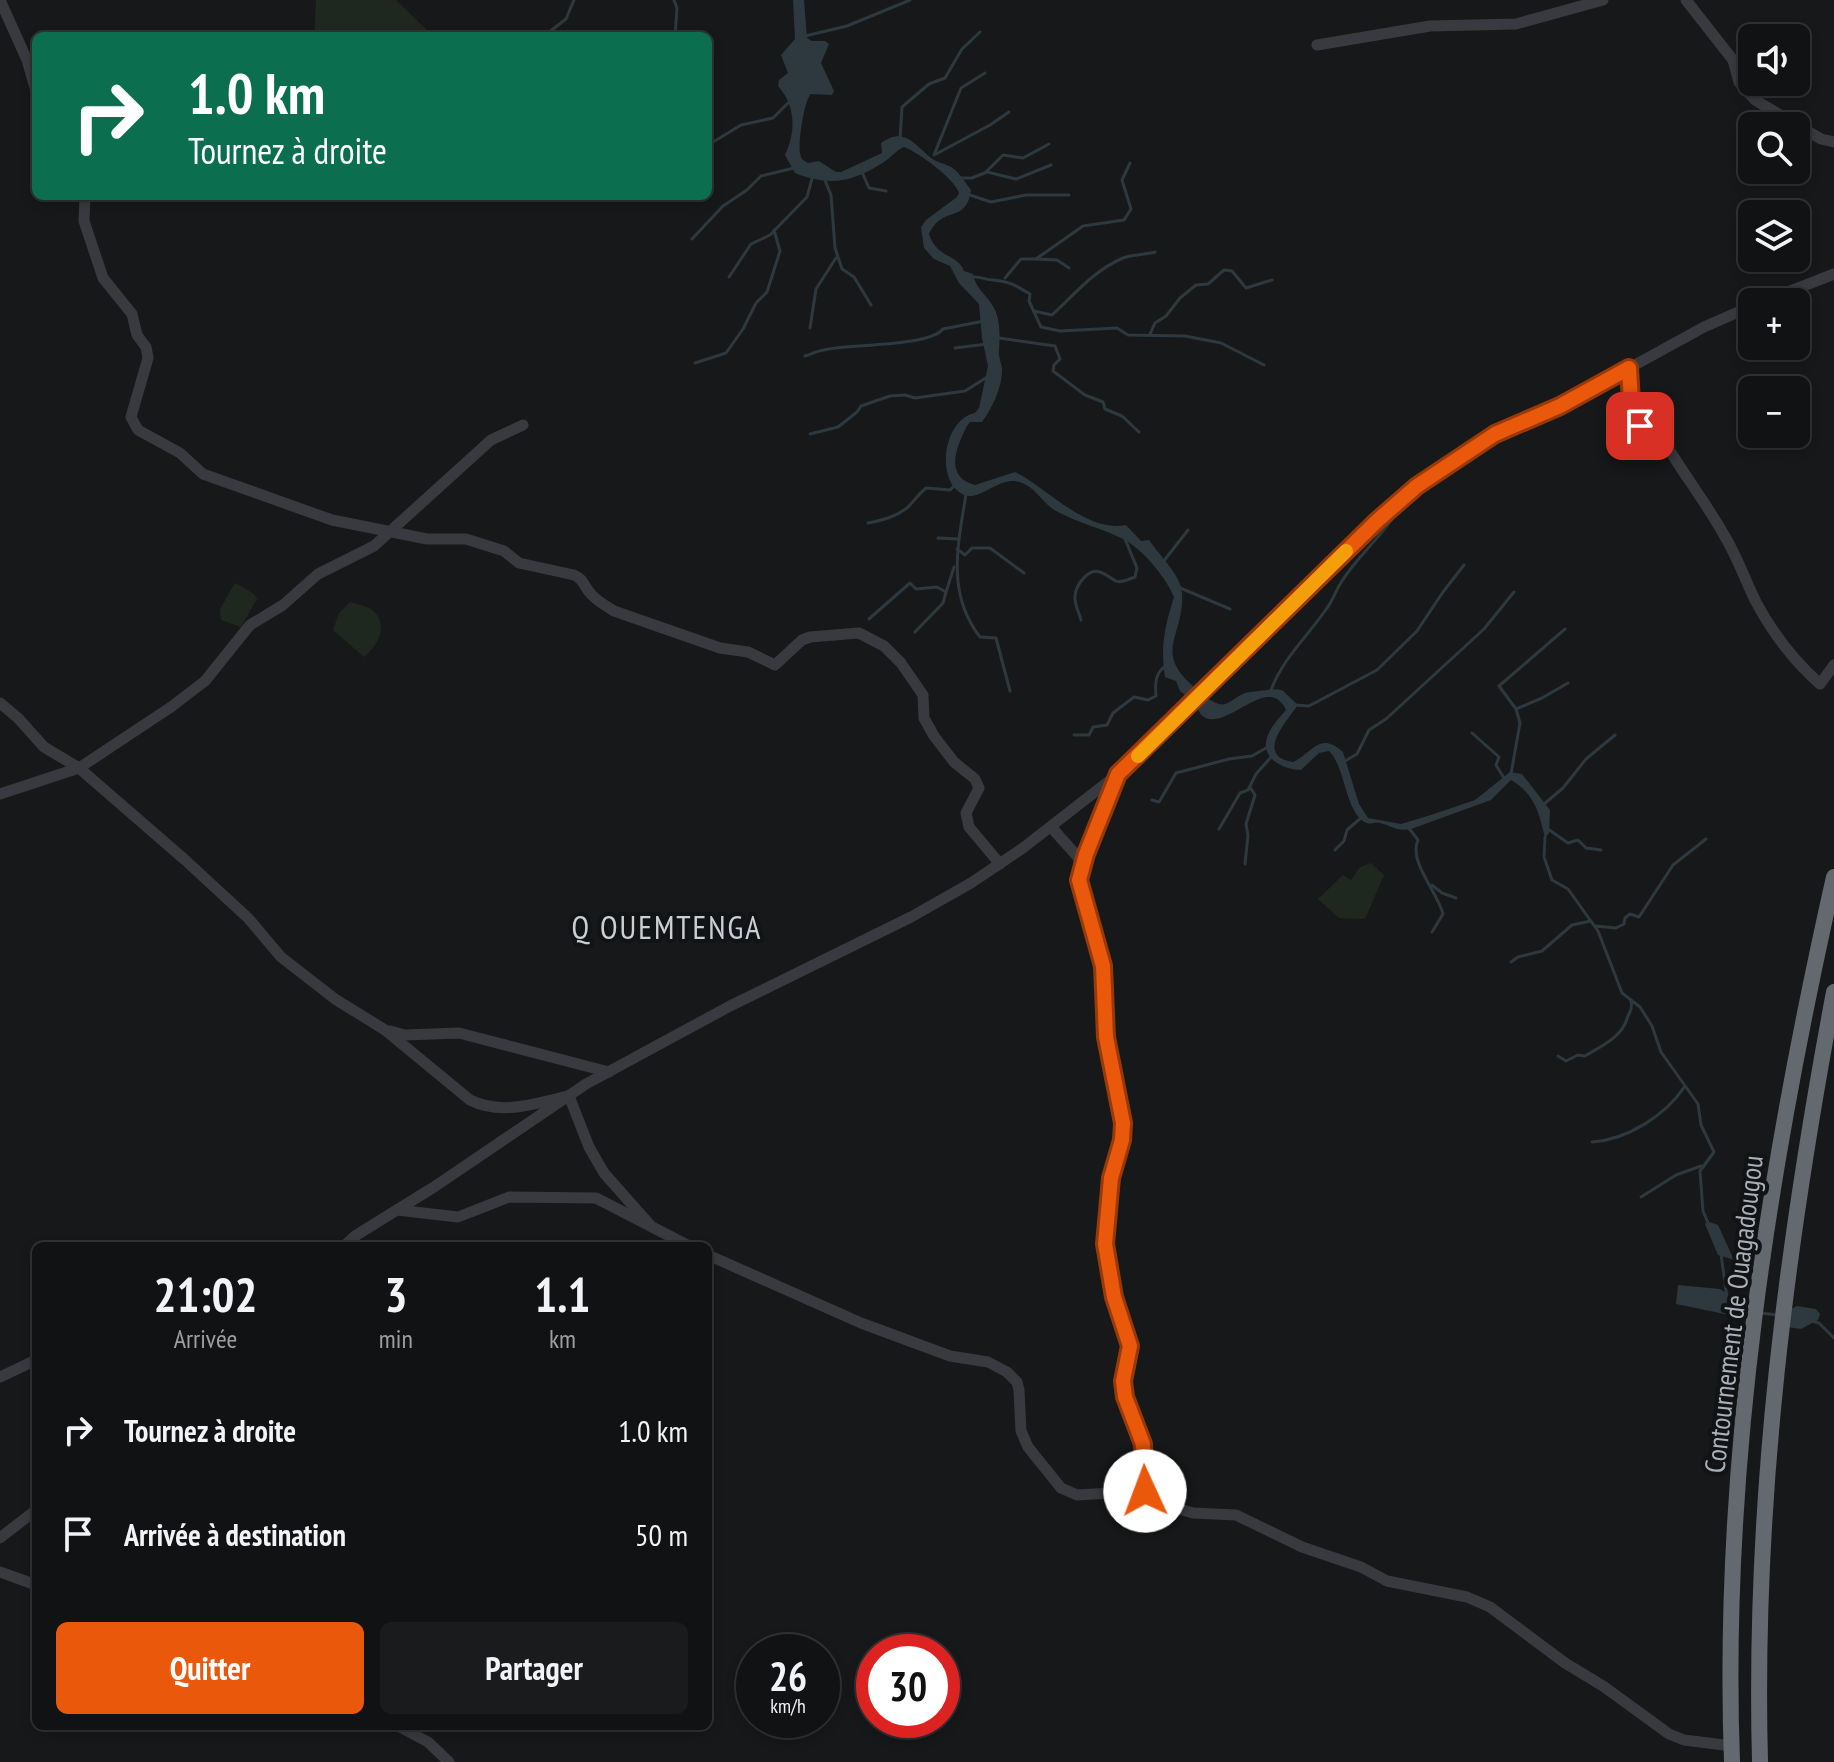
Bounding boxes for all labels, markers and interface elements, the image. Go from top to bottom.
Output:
map controls [1738,24,1810,448]
button: sound [1738,24,1810,96]
text: 1.0 km [188,57,325,129]
icon: right [56,64,160,168]
button: search [1738,112,1810,184]
text: Tournez à droite [188,127,387,174]
button: layers [1738,200,1810,272]
button: + [1738,288,1810,360]
button: − [1738,376,1810,448]
pin [1606,392,1674,460]
icon: arrive [1618,404,1662,448]
district label: Q OUEMTENGA [572,906,762,948]
street label: Contournement de Ouagadougou [1695,1153,1771,1475]
text: 21:02 [154,1263,257,1325]
text: 3 [384,1263,407,1325]
text: 1.1 [534,1263,590,1325]
text: Arrivée [174,1322,237,1355]
text: min [379,1322,413,1355]
text: km [549,1322,576,1355]
icon: right [56,1408,100,1452]
text: Tournez à droite [124,1411,296,1450]
text: 1.0 km [618,1411,688,1450]
position arrow [1103,1449,1187,1533]
icon: arrive [56,1512,100,1556]
text: Arrivée à destination [124,1515,346,1554]
text: 50 m [635,1515,688,1554]
button: Quitter [56,1622,364,1714]
button: Partager [380,1622,688,1714]
speed limit sign: 30 [856,1634,960,1738]
text: 26 [769,1650,807,1702]
text: km/h [770,1693,806,1719]

